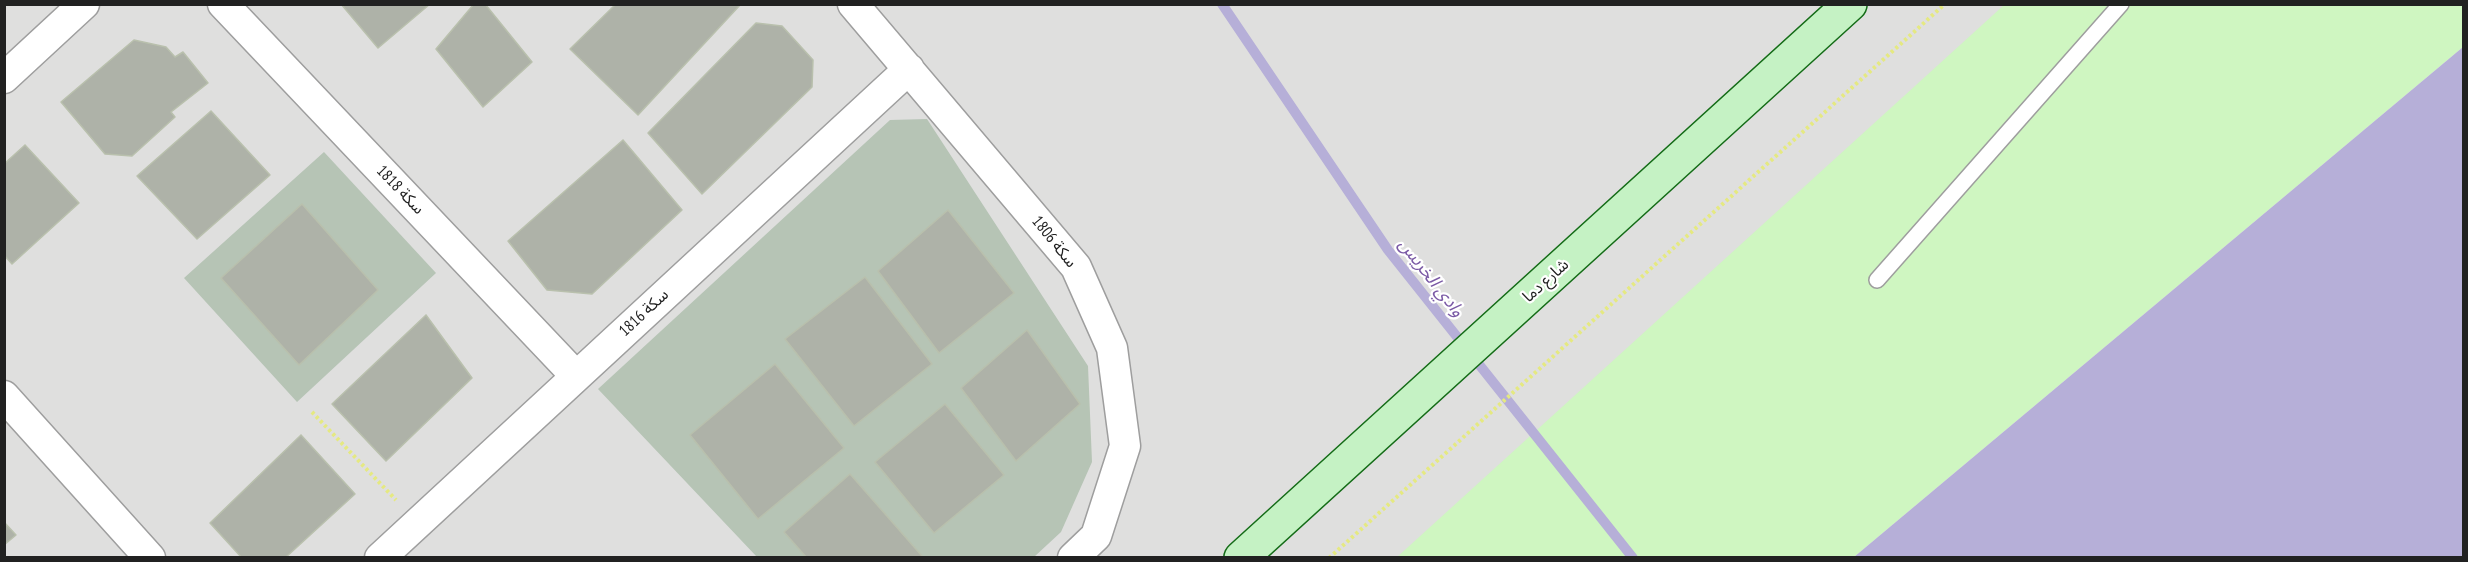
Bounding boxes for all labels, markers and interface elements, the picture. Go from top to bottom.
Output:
street label: سكة 1818 [372,162,428,218]
street label: سكة 1806 [1027,212,1081,272]
water label: وادي الخريس [1394,234,1468,322]
street label: شارع دما [1519,255,1573,307]
street label: سكة 1816 [615,285,673,341]

